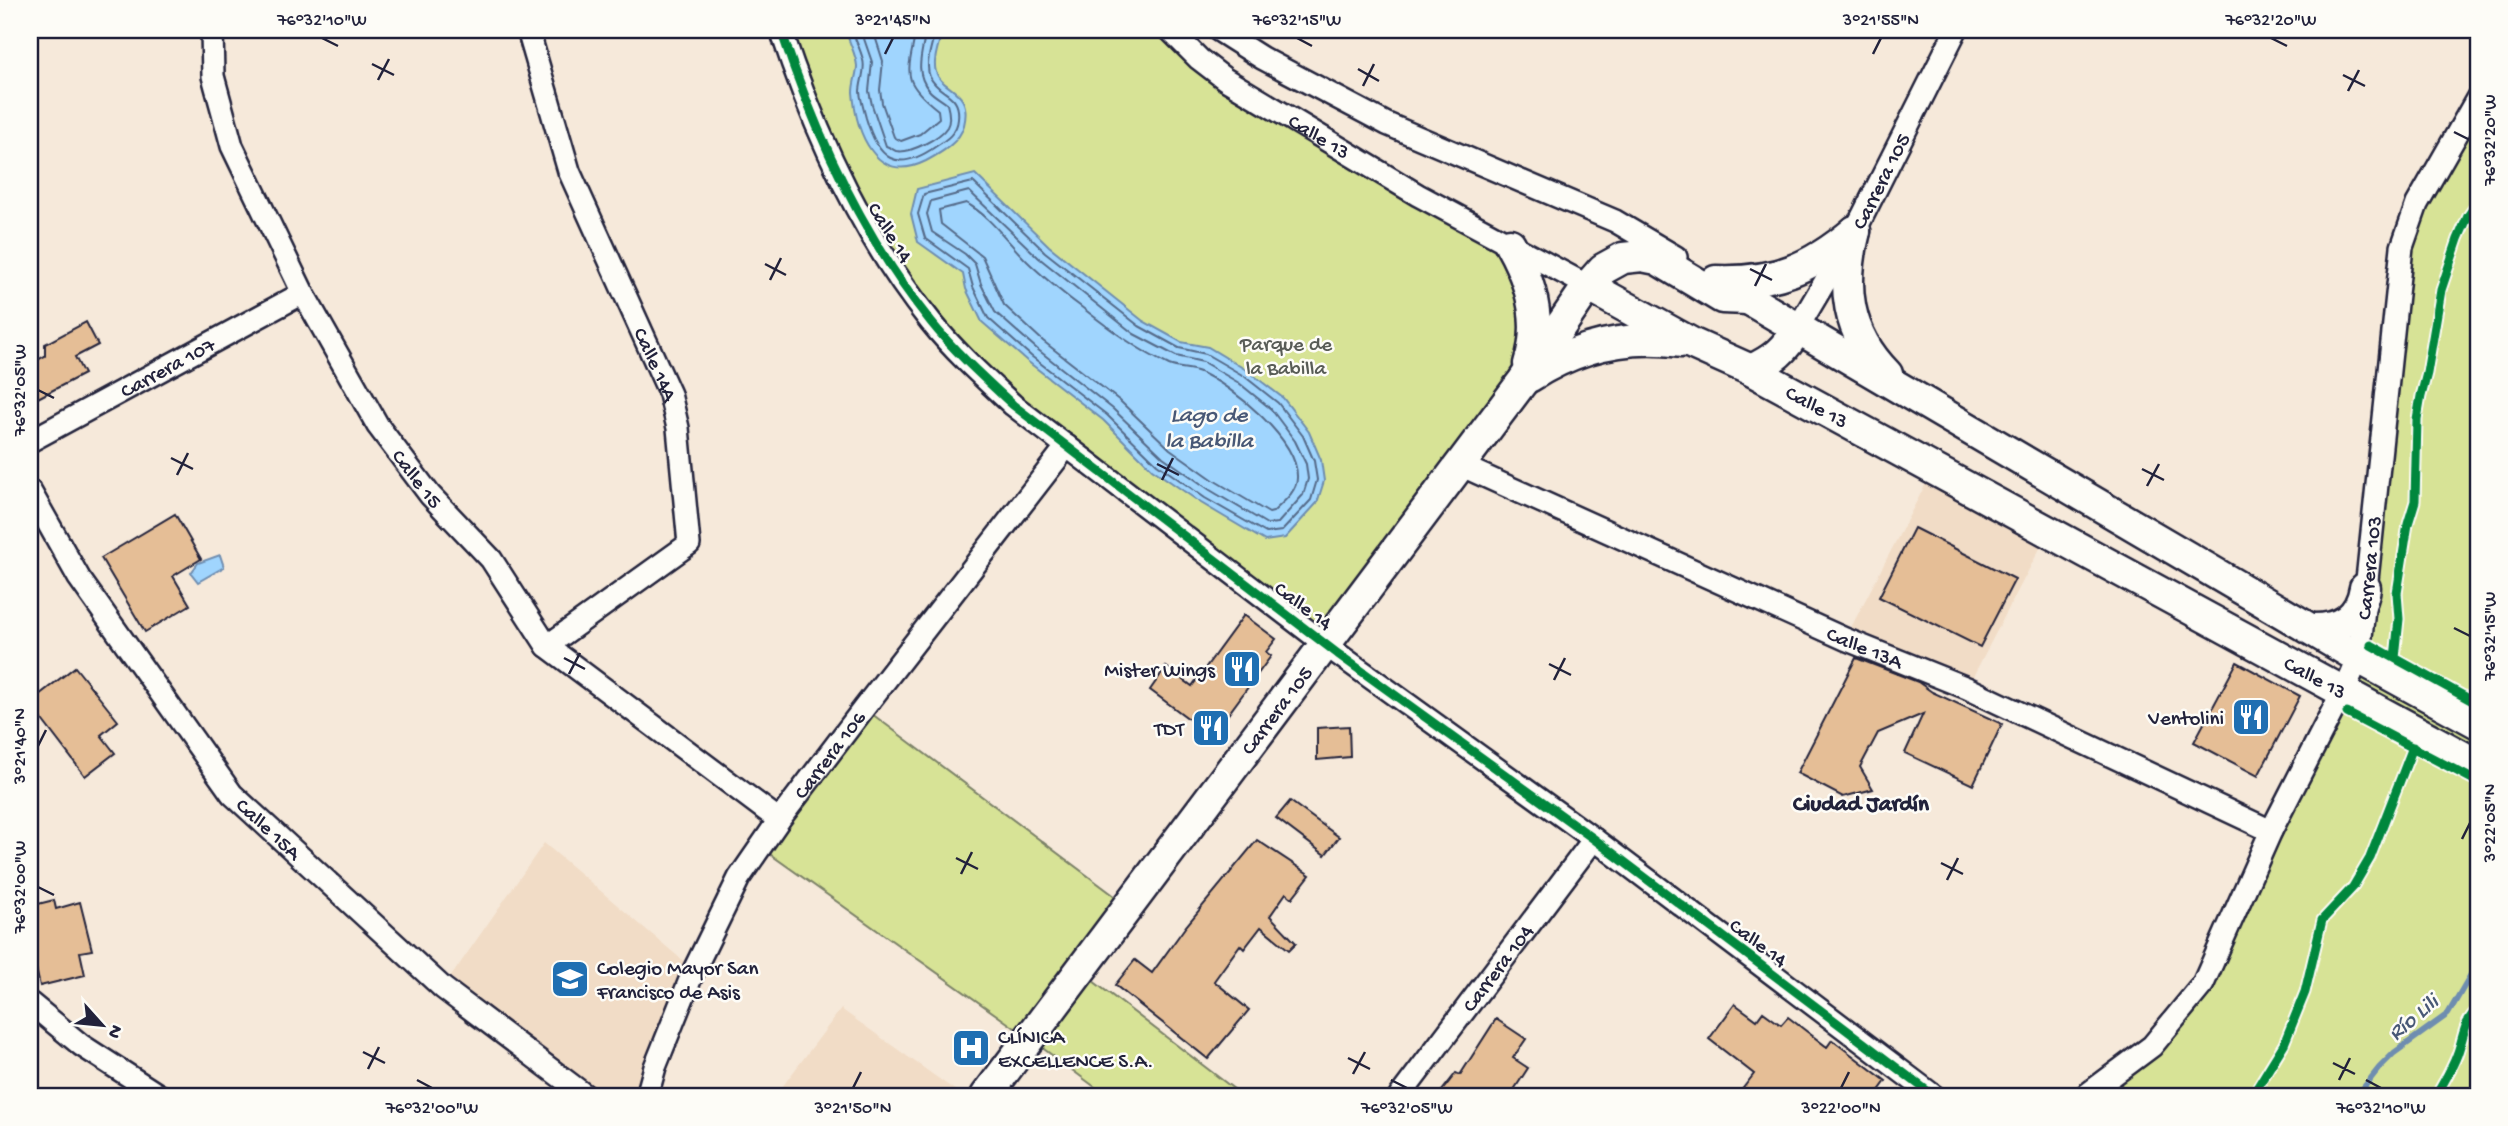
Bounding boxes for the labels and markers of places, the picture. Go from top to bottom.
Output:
restaurant icon: Mister Wings [1221,648,1263,690]
place label: Mister Wings [1104,660,1216,685]
restaurant icon: Ventolini [2230,696,2272,738]
restaurant icon: TDT [1190,707,1232,749]
place label: Ventolini [2147,708,2224,733]
place label: TDT [1153,719,1185,744]
school or university icon: Colegio Mayor San Francisco de Asis [549,958,591,1000]
place label: Colegio Mayor San Francisco de Asis [596,958,758,1007]
hospital icon: CLÍNICA EXCELLENCE S.A. [950,1027,992,1069]
place label: CLÍNICA EXCELLENCE S.A. [998,1027,1154,1076]

